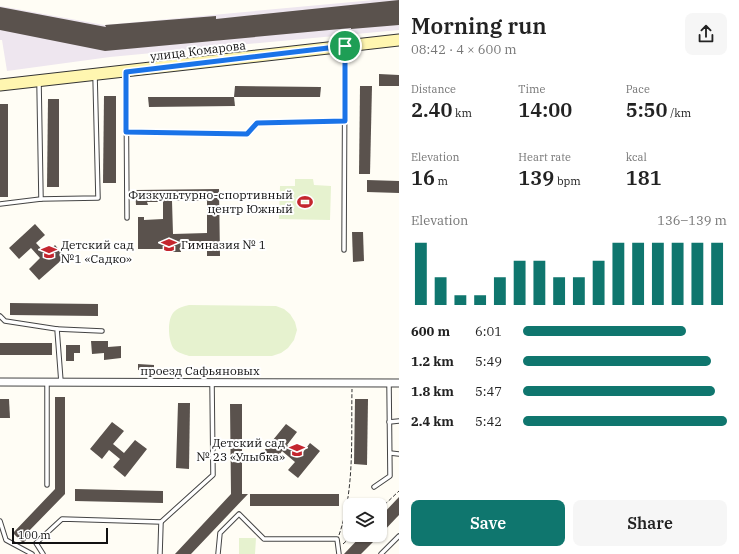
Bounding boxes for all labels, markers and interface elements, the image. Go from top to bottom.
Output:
text: Morning run [411,11,547,40]
button: share [685,13,727,55]
pin [328,29,362,63]
icon: arrive [334,35,356,57]
street label: улица Комарова [149,37,247,64]
text: 08:42 · 4 × 600 m [411,41,517,58]
text: Distance [411,82,456,96]
text: Time [518,82,545,96]
text: Pace [626,82,650,96]
text: 2.40 [411,96,453,123]
text: 14:00 [518,96,572,123]
text: 5:50 [626,96,668,123]
text: km [453,106,472,120]
text: /km [668,106,691,120]
text: Elevation [411,150,459,164]
text: Heart rate [518,150,571,164]
text: kcal [626,150,647,164]
text: 16 [411,164,435,191]
text: 139 [518,164,554,191]
text: 181 [626,164,662,191]
text: m [435,174,448,188]
text: bpm [554,174,581,188]
place label: Физкультурно-спортивный центр Южный [128,187,293,216]
sports icon: Физкультурно-спортивный центр Южный [296,193,314,211]
text: Elevation [411,212,468,229]
text: 136–139 m [657,212,727,229]
school or university icon: Гимназия № 1 [160,236,178,254]
place label: Детский сад №1 «Cадко» [61,237,134,266]
place label: Гимназия № 1 [181,237,266,252]
school or university icon: Детский сад №1 «Cадко» [40,243,58,261]
text: 600 m [411,323,450,340]
text: 6:01 [475,323,502,340]
text: 1.2 km [411,353,454,370]
text: 5:49 [475,353,502,370]
street label: проезд Сафьяновых [140,363,260,378]
text: 1.8 km [411,383,454,400]
text: 5:47 [475,383,502,400]
text: 2.4 km [411,413,454,430]
text: 5:42 [475,413,502,430]
place label: Детский сад № 23 «Улыбка» [197,435,285,464]
school or university icon: Детский сад № 23 «Улыбка» [288,441,306,459]
map controls [343,498,387,542]
button: layers [343,498,387,542]
button: Save [411,500,565,546]
button: Share [573,500,727,546]
scale bar [12,526,108,545]
text: 100 m [18,528,51,542]

